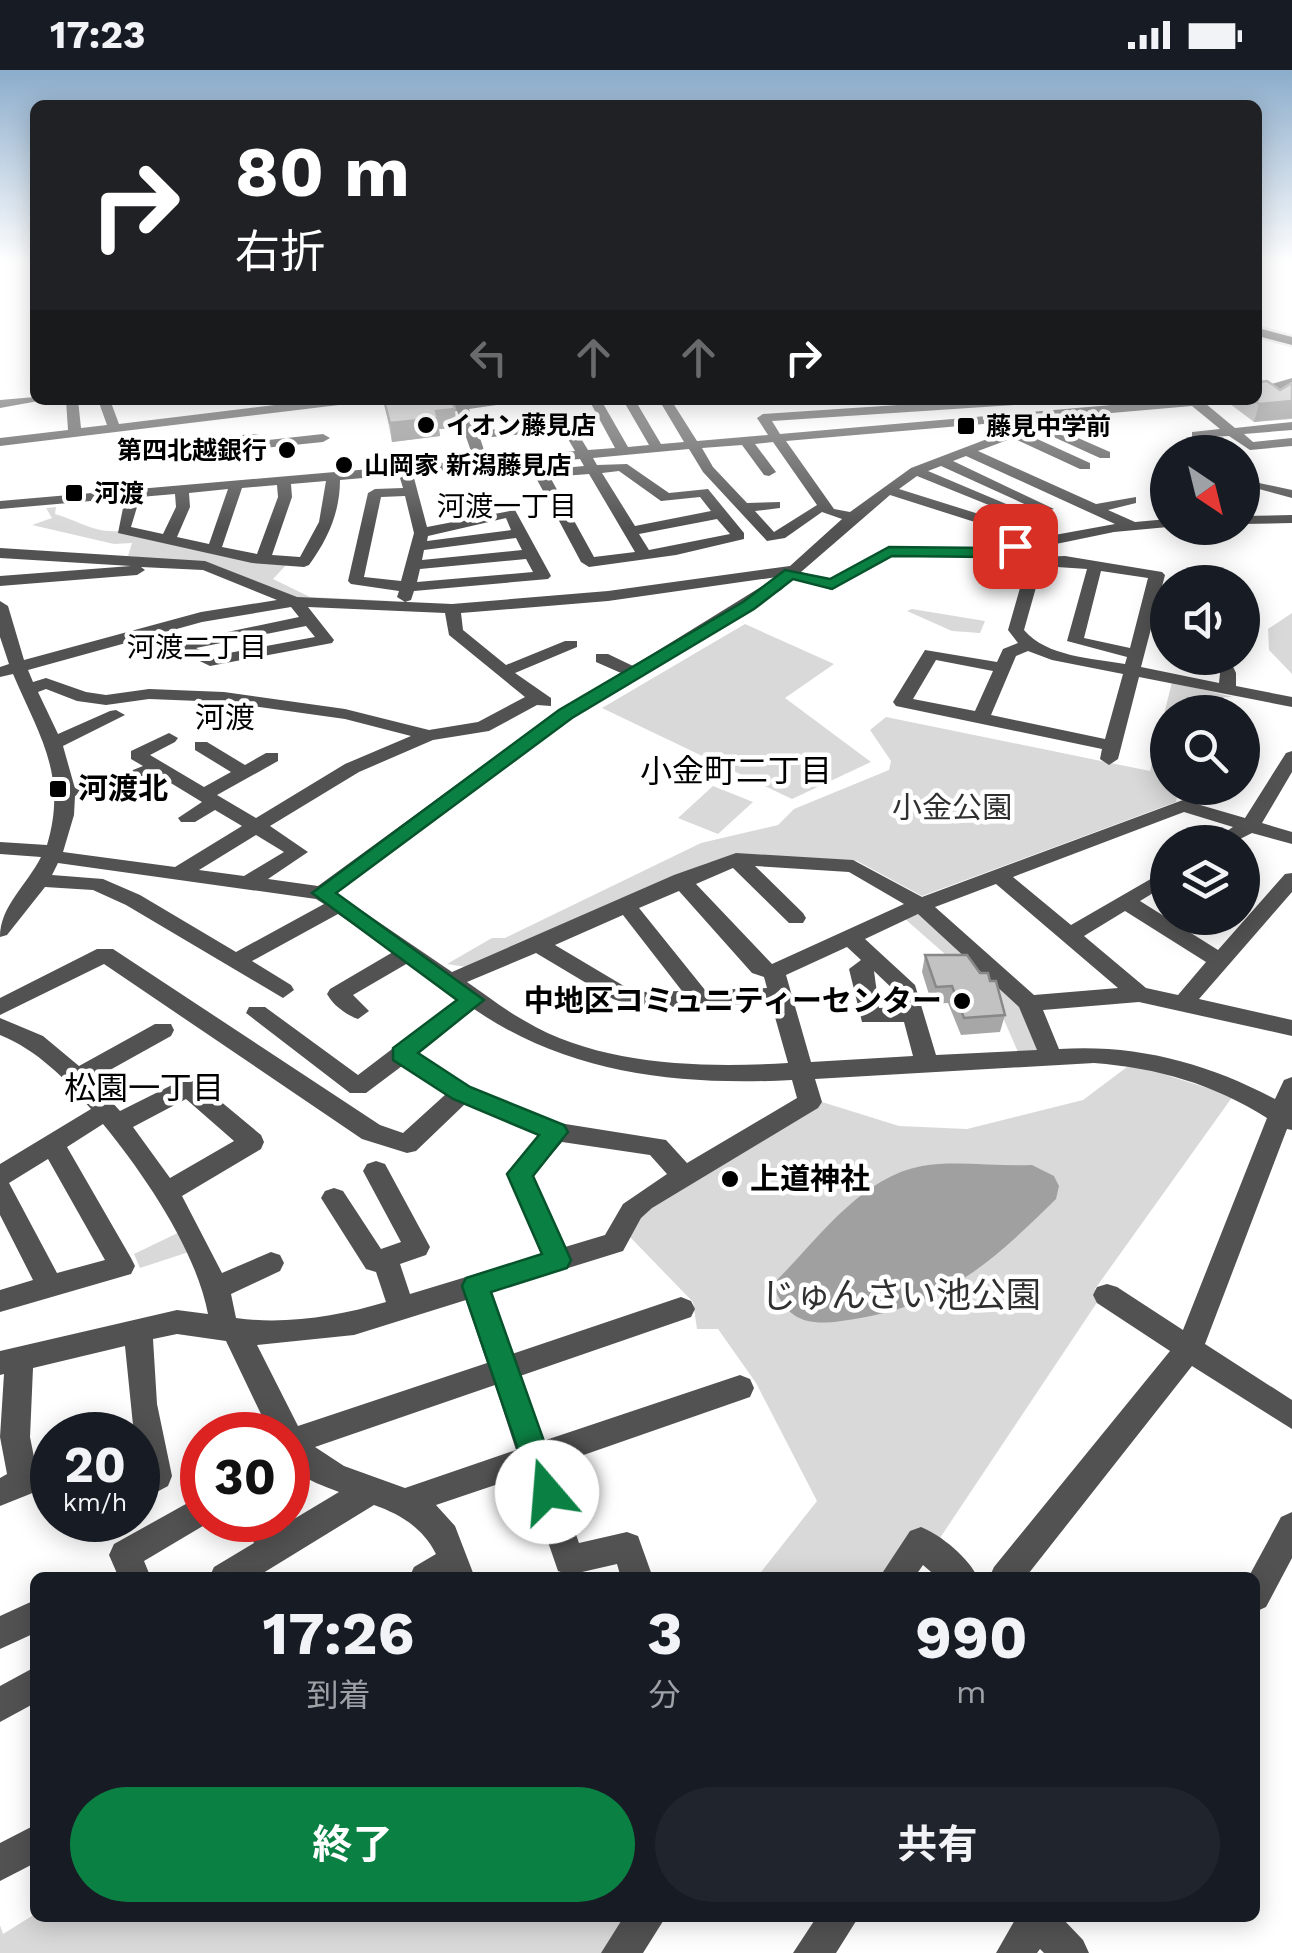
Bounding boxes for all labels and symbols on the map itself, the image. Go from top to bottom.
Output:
place label: イオン藤見店 [446,411,596,440]
place label: 藤見中学前 [986,412,1111,441]
marker: イオン藤見店 [415,414,437,436]
marker: 藤見中学前 [955,415,977,437]
north arrow [1150,435,1260,545]
place label: 第四北越銀行 [117,436,267,465]
marker: 第四北越銀行 [276,439,298,461]
place label: 山岡家 新潟藤見店 [364,451,571,480]
marker: 山岡家 新潟藤見店 [333,454,355,476]
place label: 河渡 [94,479,144,508]
marker: 河渡 [63,482,85,504]
district label: 河渡一丁目 [437,490,577,523]
pin [973,504,1058,589]
district label: 河渡二丁目 [127,631,267,664]
district label: 河渡 [195,700,255,735]
district label: 小金町二丁目 [640,752,832,790]
place label: 河渡北 [78,771,168,806]
marker: 河渡北 [47,778,69,800]
park label: 小金公園 [892,790,1012,825]
place label: 中地区コミュニティーセンター [524,983,942,1018]
marker: 中地区コミュニティーセンター [951,990,973,1012]
district label: 松園一丁目 [64,1069,224,1107]
place label: 上道神社 [750,1161,870,1196]
marker: 上道神社 [719,1168,741,1190]
park label: じゅんさい池公園 [761,1274,1041,1316]
speed limit sign: 30 [180,1412,310,1542]
position arrow [495,1440,599,1544]

